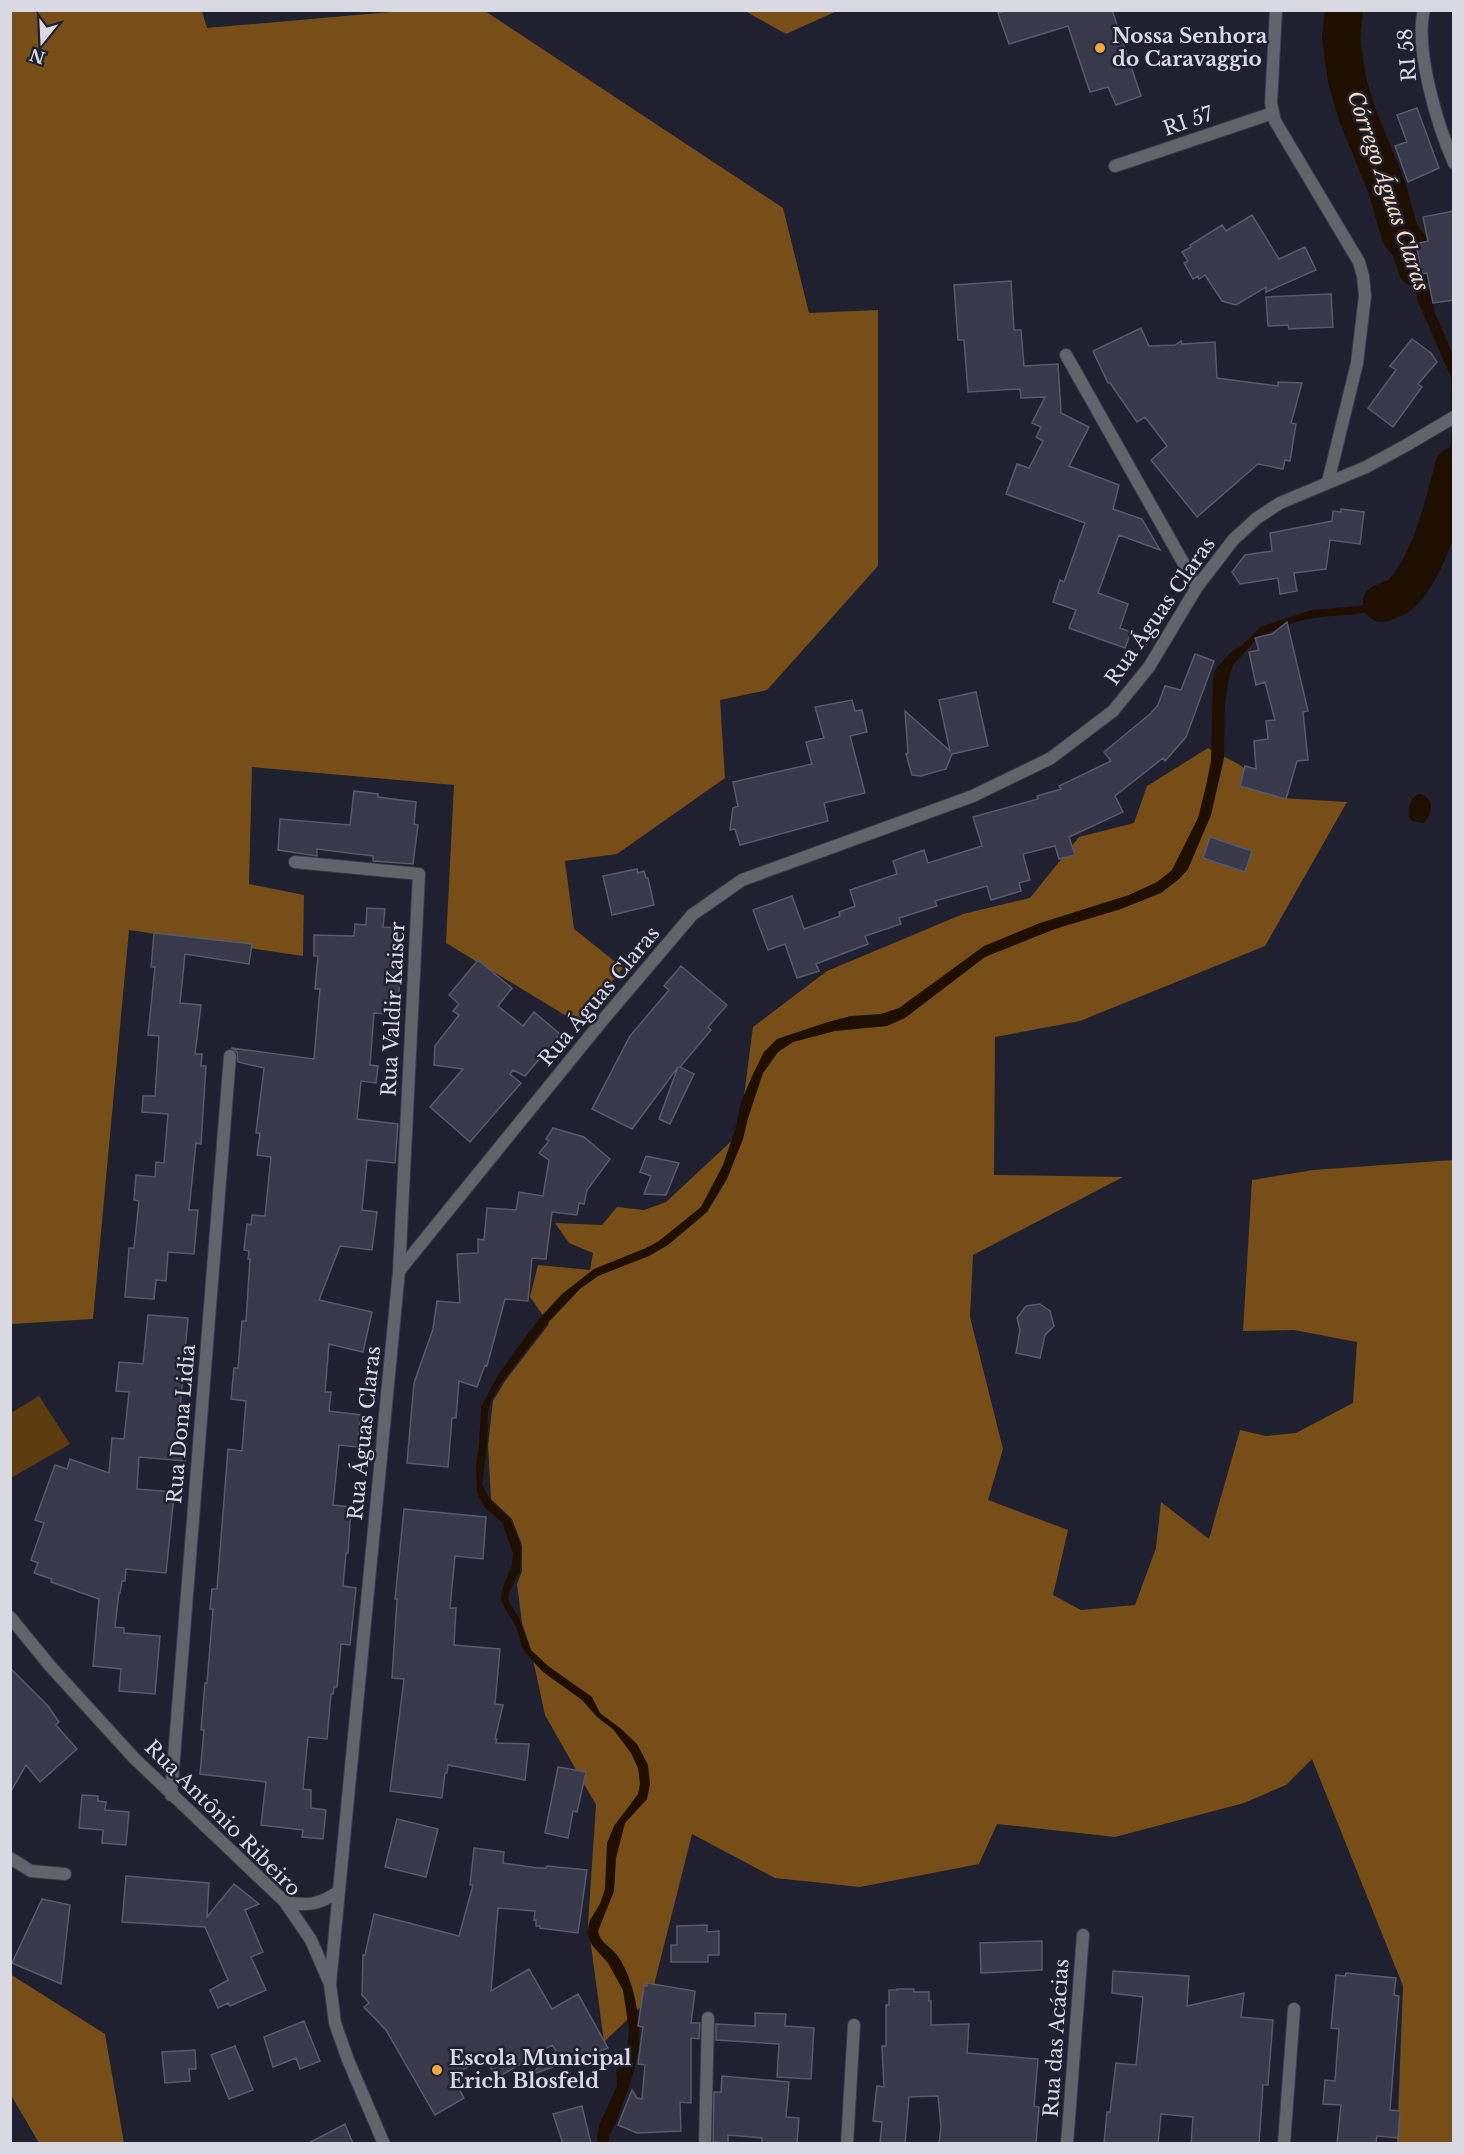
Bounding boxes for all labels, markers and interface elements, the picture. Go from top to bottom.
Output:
north arrow [12,12,72,72]
place label: Nossa Senhora do Caravaggio [1112,24,1268,71]
street label: RI 58 [1393,27,1421,83]
marker: Nossa Senhora do Caravaggio [1093,41,1107,55]
text: N [27,44,48,68]
water label: Córrego Águas Claras [1342,88,1434,294]
street label: RI 57 [1160,101,1217,141]
street label: Rua Águas Claras [1099,532,1220,690]
street label: Rua Valdir Kaiser [376,921,410,1097]
street label: Rua Águas Claras [533,921,664,1071]
street label: Rua Dona Lidia [162,1343,200,1505]
street label: Rua Águas Claras [342,1345,385,1521]
street label: Rua Antônio Ribeiro [140,1735,306,1901]
street label: Rua das Acácias [1038,1958,1074,2118]
place label: Escola Municipal Erich Blosfeld [449,2046,631,2093]
marker: Escola Municipal Erich Blosfeld [430,2063,444,2077]

